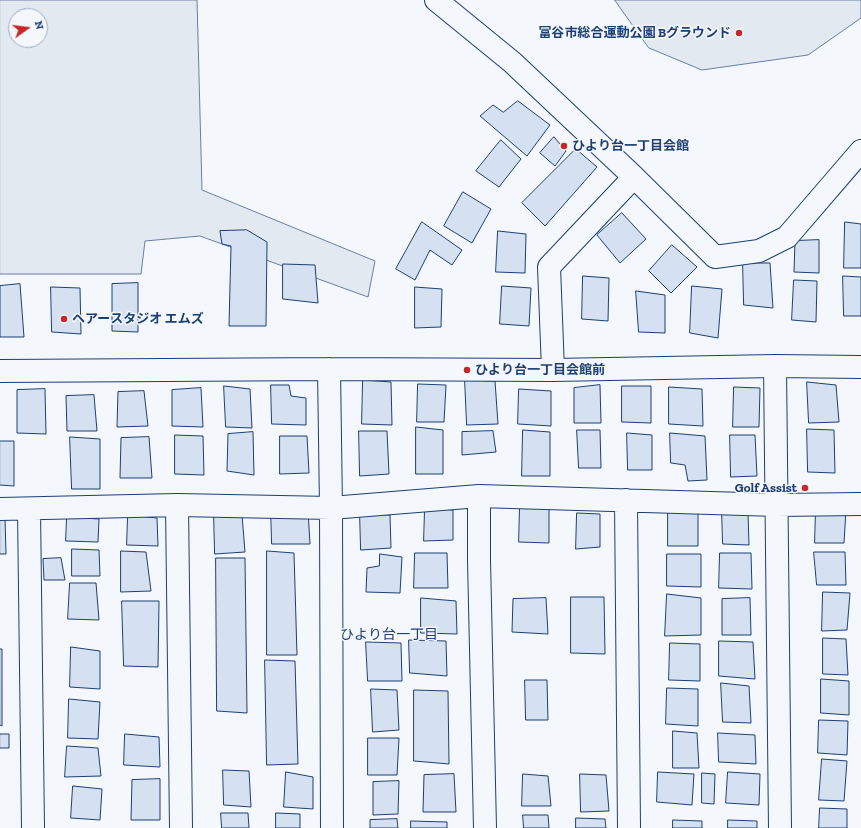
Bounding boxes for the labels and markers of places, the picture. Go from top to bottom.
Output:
place label: 富谷市総合運動公園 Bグラウンド [538,25,731,41]
marker: 富谷市総合運動公園 Bグラウンド [734,28,744,38]
place label: ひより台一丁目会館 [572,138,689,154]
marker: ひより台一丁目会館 [559,141,569,151]
place label: ヘアースタジオ エムズ [72,311,204,327]
marker: ヘアースタジオ エムズ [59,314,69,324]
place label: ひより台一丁目会館前 [475,362,605,378]
marker: ひより台一丁目会館前 [462,365,472,375]
place label: Golf Assist [735,480,797,496]
marker: Golf Assist [800,483,810,493]

